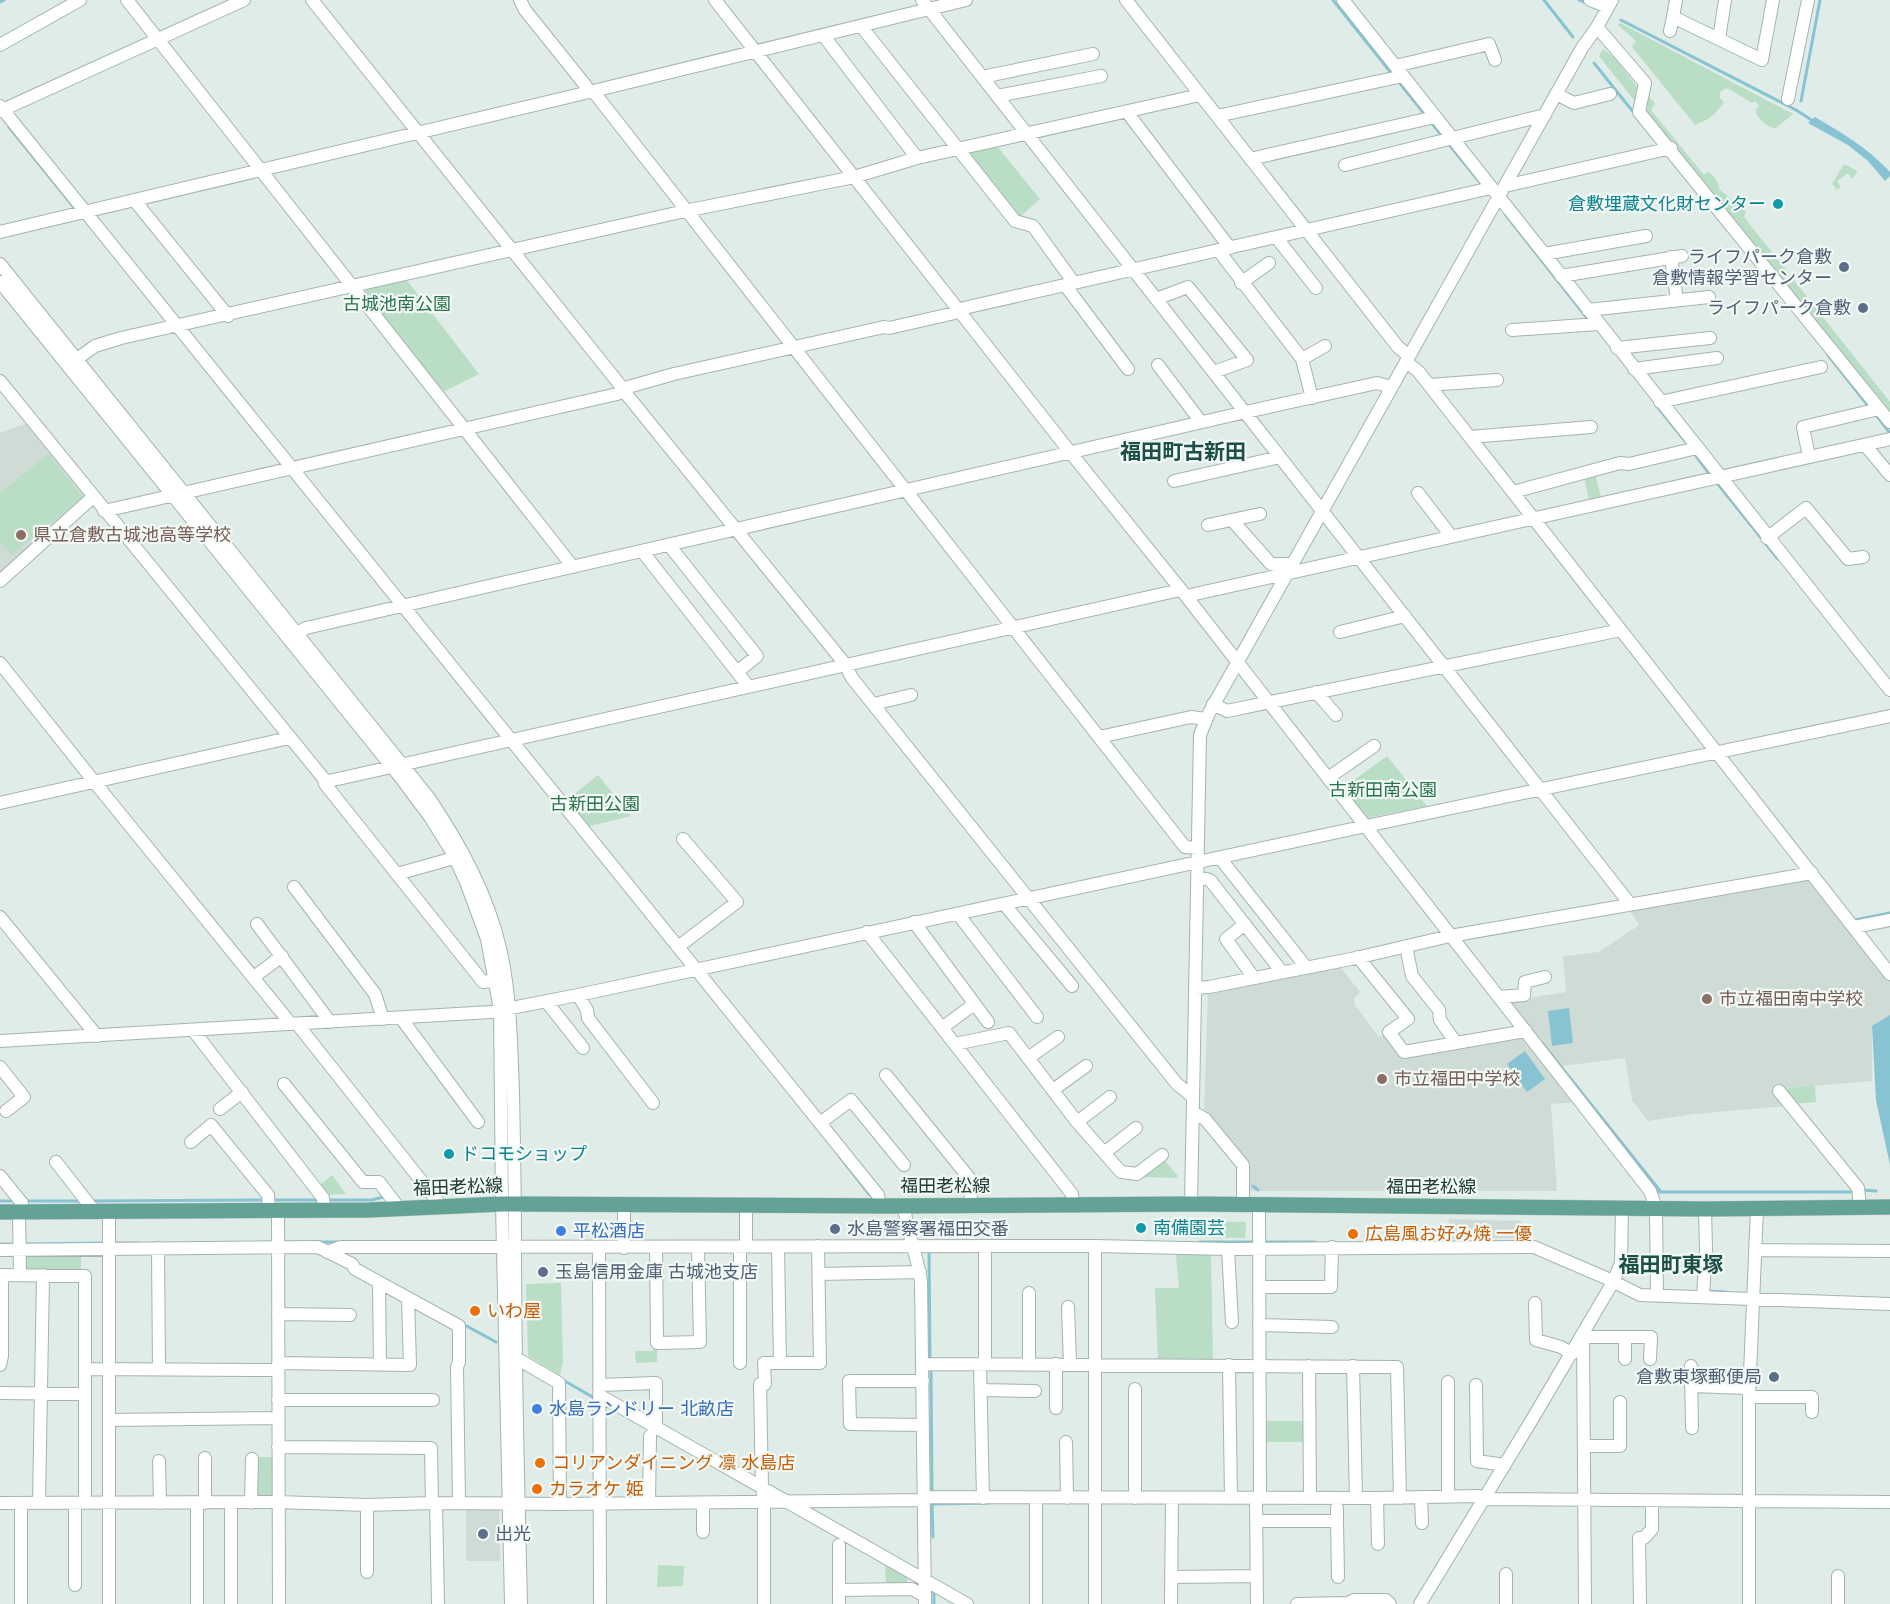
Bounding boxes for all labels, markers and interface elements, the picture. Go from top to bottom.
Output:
place label: 倉敷埋蔵文化財センター [1568,194,1766,214]
marker: 倉敷埋蔵文化財センター [1771,197,1785,211]
place label: ライフパーク倉敷 倉敷情報学習センター [1652,247,1832,288]
marker: ライフパーク倉敷 倉敷情報学習センター [1837,260,1851,274]
park label: 古城池南公園 [343,294,451,314]
place label: ライフパーク倉敷 [1707,298,1851,318]
marker: ライフパーク倉敷 [1856,301,1870,315]
district label: 福田町古新田 [1120,440,1246,463]
place label: 県立倉敷古城池高等学校 [33,525,231,545]
marker: 県立倉敷古城池高等学校 [14,528,28,542]
park label: 古新田南公園 [1329,780,1437,800]
park label: 古新田公園 [550,794,640,814]
place label: 市立福田南中学校 [1719,989,1863,1009]
marker: 市立福田南中学校 [1700,992,1714,1006]
place label: 市立福田中学校 [1394,1069,1520,1089]
marker: 市立福田中学校 [1375,1072,1389,1086]
place label: ドコモショップ [461,1144,587,1164]
marker: ドコモショップ [442,1147,456,1161]
street label: 福田老松線 [413,1175,503,1199]
street label: 福田老松線 [900,1176,990,1196]
street label: 福田老松線 [1386,1177,1476,1197]
place label: 南備園芸 [1153,1218,1225,1238]
place label: 水島警察署福田交番 [847,1219,1009,1239]
place label: 平松酒店 [573,1221,645,1241]
marker: 南備園芸 [1134,1221,1148,1235]
marker: 水島警察署福田交番 [828,1222,842,1236]
marker: 平松酒店 [554,1224,568,1238]
place label: 広島風お好み焼 一優 [1365,1224,1532,1244]
marker: 広島風お好み焼 一優 [1346,1227,1360,1241]
district label: 福田町東塚 [1619,1253,1724,1276]
place label: 玉島信用金庫 古城池支店 [555,1262,758,1282]
marker: 玉島信用金庫 古城池支店 [536,1265,550,1279]
place label: いわ屋 [487,1301,541,1321]
marker: いわ屋 [468,1304,482,1318]
place label: 倉敷東塚郵便局 [1636,1367,1762,1387]
marker: 倉敷東塚郵便局 [1767,1370,1781,1384]
place label: 水島ランドリー 北畝店 [549,1399,734,1419]
marker: 水島ランドリー 北畝店 [530,1402,544,1416]
place label: コリアンダイニング 凛 水島店 [552,1453,795,1473]
marker: コリアンダイニング 凛 水島店 [533,1456,547,1470]
place label: カラオケ 姫 [549,1479,644,1499]
marker: カラオケ 姫 [530,1482,544,1496]
place label: 出光 [495,1524,531,1544]
marker: 出光 [476,1527,490,1541]

